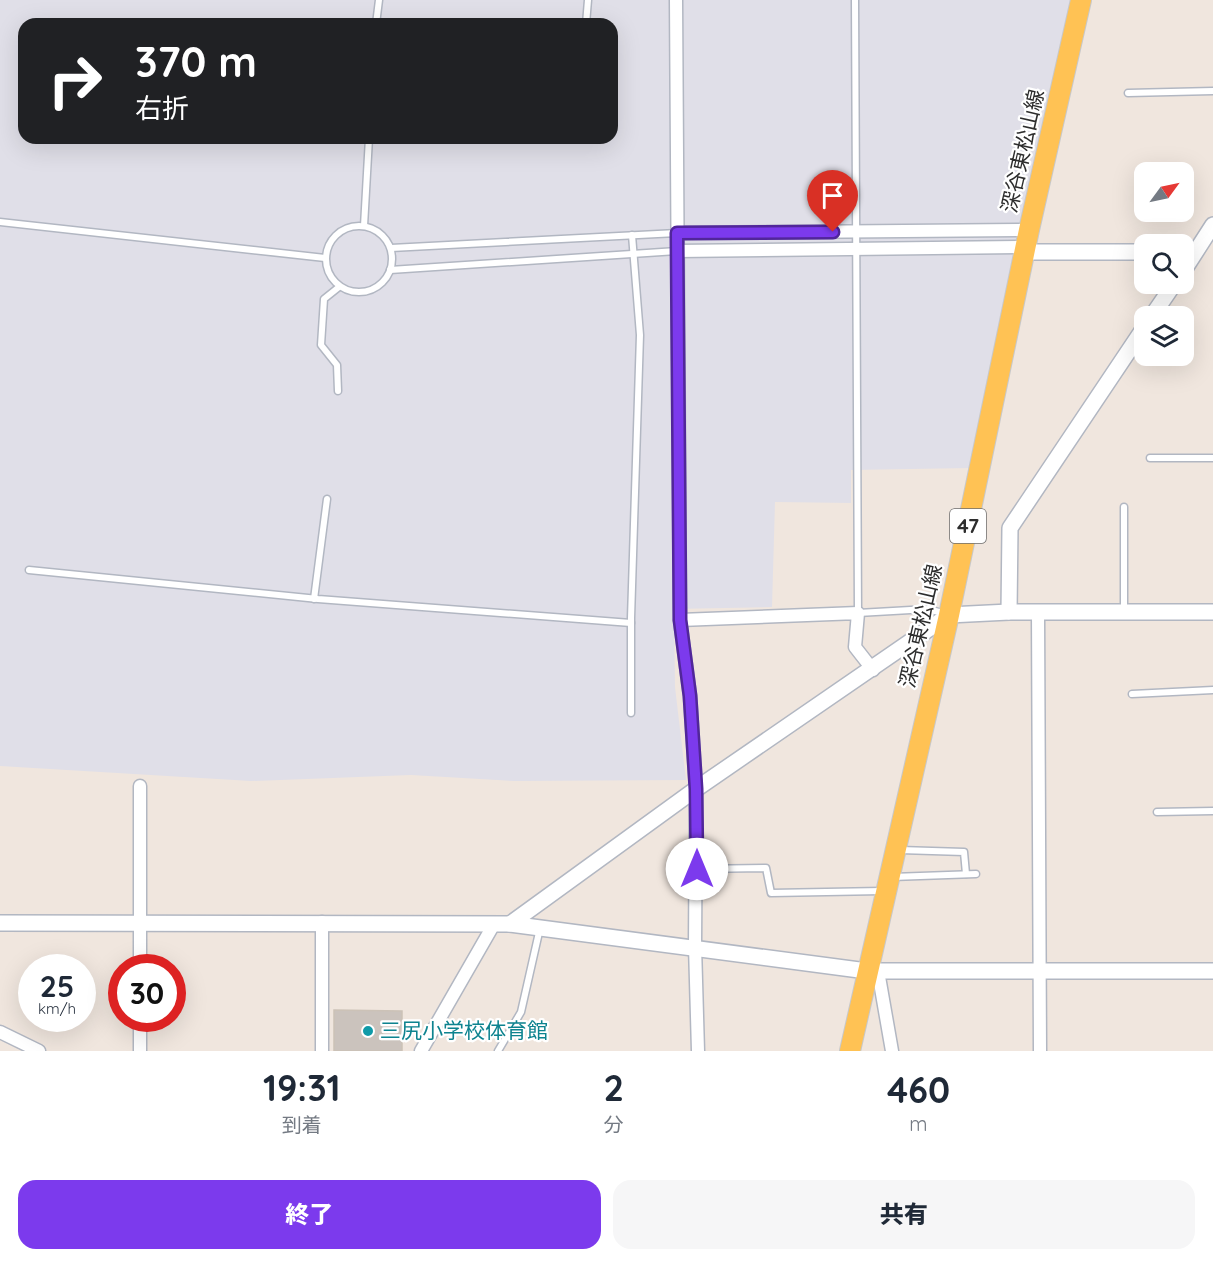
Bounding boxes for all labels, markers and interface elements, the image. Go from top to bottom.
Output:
text: 370 m [135,35,257,88]
icon: right [36,42,114,120]
street label: 深谷東松山線 [995,86,1049,215]
text: 右折 [135,91,189,125]
north arrow [1134,162,1194,222]
map controls [1134,162,1194,366]
pin [807,170,858,232]
icon: arrive [816,179,849,212]
button: search [1134,234,1194,294]
button: layers [1134,306,1194,366]
road number: 47 [950,509,986,543]
street label: 深谷東松山線 [893,561,947,690]
position arrow [665,837,729,901]
speed limit sign: 30 [108,954,186,1032]
text: 25 [40,967,74,1005]
text: km/h [38,999,76,1018]
place label: 三尻小学校体育館 [380,1017,548,1043]
marker: 三尻小学校体育館 [361,1024,375,1038]
text: 19:31 [263,1065,341,1110]
text: 2 [603,1065,624,1110]
text: 460 [887,1067,950,1112]
text: m [909,1111,928,1136]
text: 到着 [282,1112,322,1137]
text: 分 [604,1112,624,1137]
button: 終了 [18,1180,601,1249]
button: 共有 [613,1180,1195,1249]

